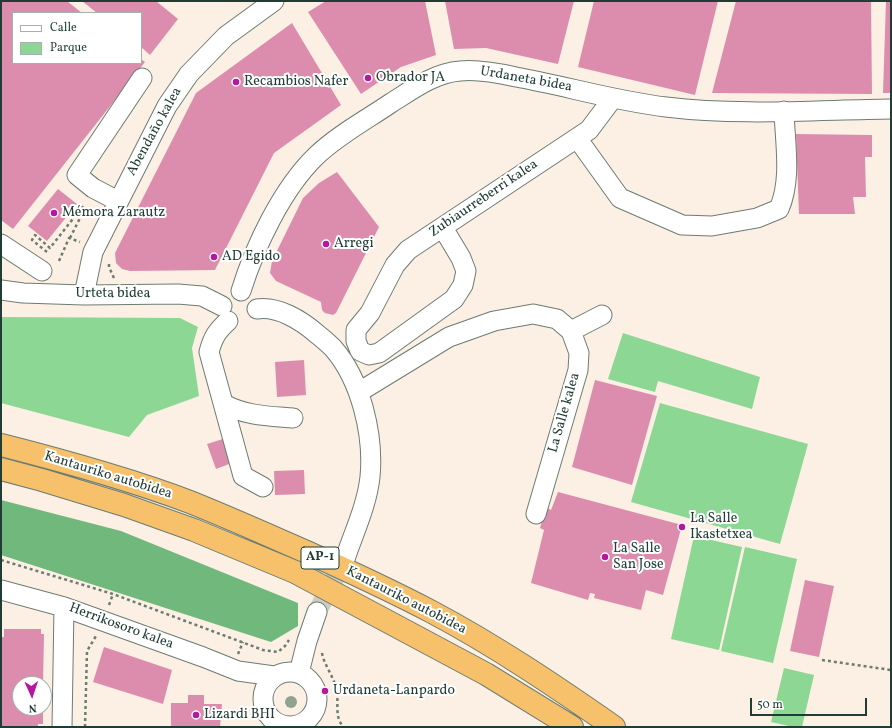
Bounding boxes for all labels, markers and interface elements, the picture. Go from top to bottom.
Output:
legend [12,12,142,64]
text: Calle [50,20,77,36]
text: Parque [50,40,87,56]
street label: Urdaneta bidea [479,64,573,96]
place label: Obrador JA [376,70,445,86]
marker: Obrador JA [363,73,373,83]
place label: Recambios Nafer [244,74,348,90]
marker: Recambios Nafer [231,77,241,87]
street label: Abendaño kalea [124,85,186,179]
street label: Zubiaurreberri kalea [427,156,541,242]
place label: Mémora Zarautz [62,205,165,221]
marker: Mémora Zarautz [49,208,59,218]
place label: Arregi [334,236,374,252]
marker: Arregi [321,239,331,249]
place label: AD Egido [222,249,280,265]
marker: AD Egido [209,252,219,262]
street label: Urteta bidea [76,286,150,302]
street label: La Salle kalea [546,371,584,455]
street label: Kantauriko autobidea [42,449,174,503]
place label: La Salle Ikastetxea [690,511,752,544]
marker: La Salle Ikastetxea [677,522,687,532]
place label: La Salle San Jose [613,541,664,574]
road number: AP-1 [301,547,339,569]
marker: La Salle San Jose [600,552,610,562]
street label: Kantauriko autobidea [343,563,469,639]
street label: Herrikosoro kalea [66,600,176,654]
north arrow [12,676,52,716]
place label: Urdaneta-Lanpardo [333,683,455,699]
marker: Urdaneta-Lanpardo [320,686,330,696]
scale bar [752,690,869,716]
text: 50 m [757,697,783,713]
text: N [28,700,37,715]
place label: Lizardi BHI [204,707,275,723]
marker: Lizardi BHI [191,710,201,720]

